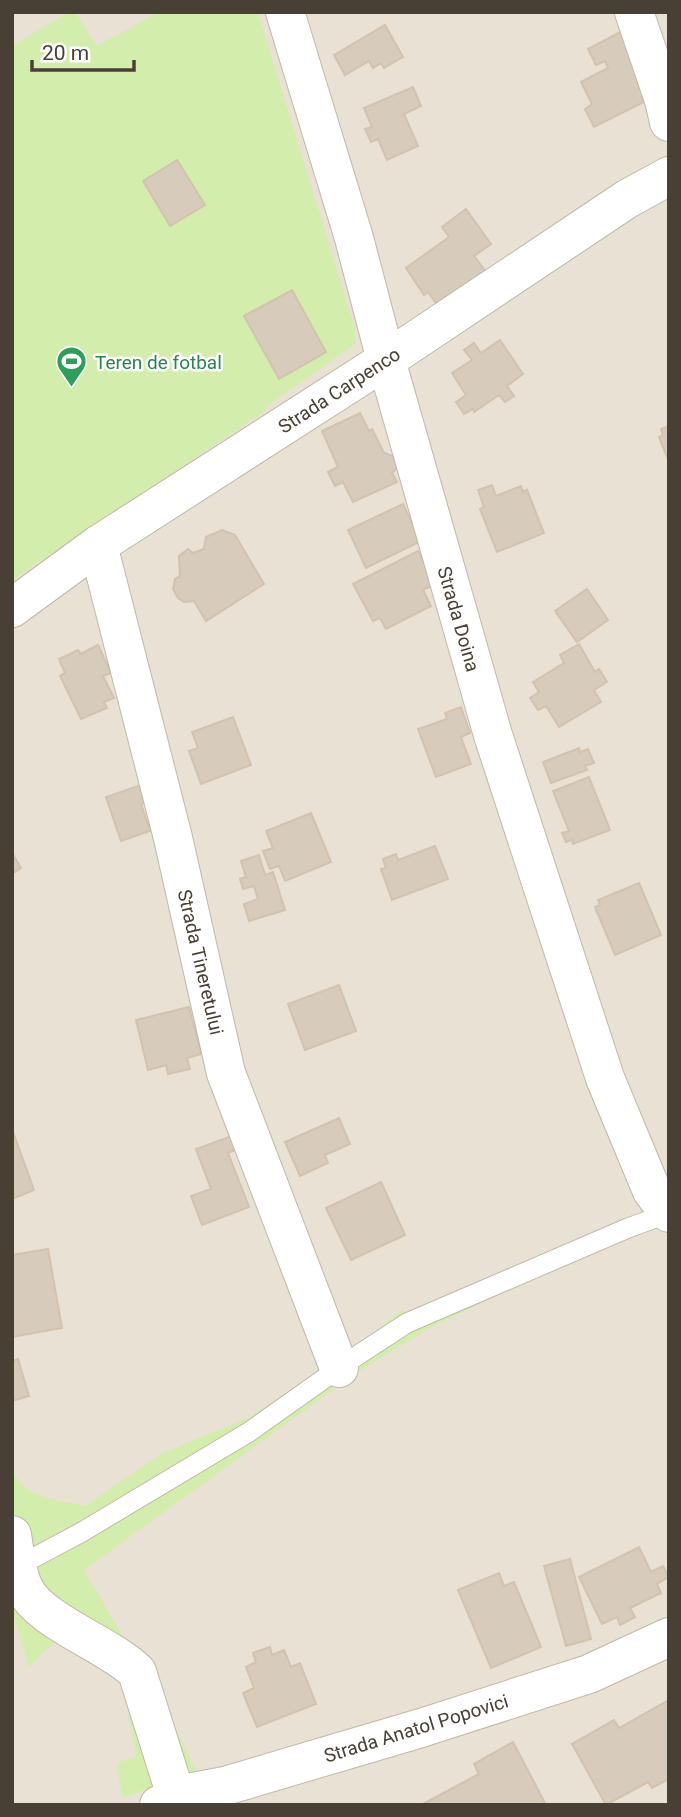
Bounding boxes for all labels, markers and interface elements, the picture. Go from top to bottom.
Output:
scale bar [32,28,133,72]
text: 20 m [42,41,89,65]
street label: Strada Carpenco [274,342,405,438]
sports icon: Teren de fotbal [55,345,89,389]
place label: Teren de fotbal [95,351,222,374]
street label: Strada Doina [433,564,485,674]
street label: Strada Tineretului [173,887,228,1037]
street label: Strada Anatol Popovici [321,1689,511,1767]

